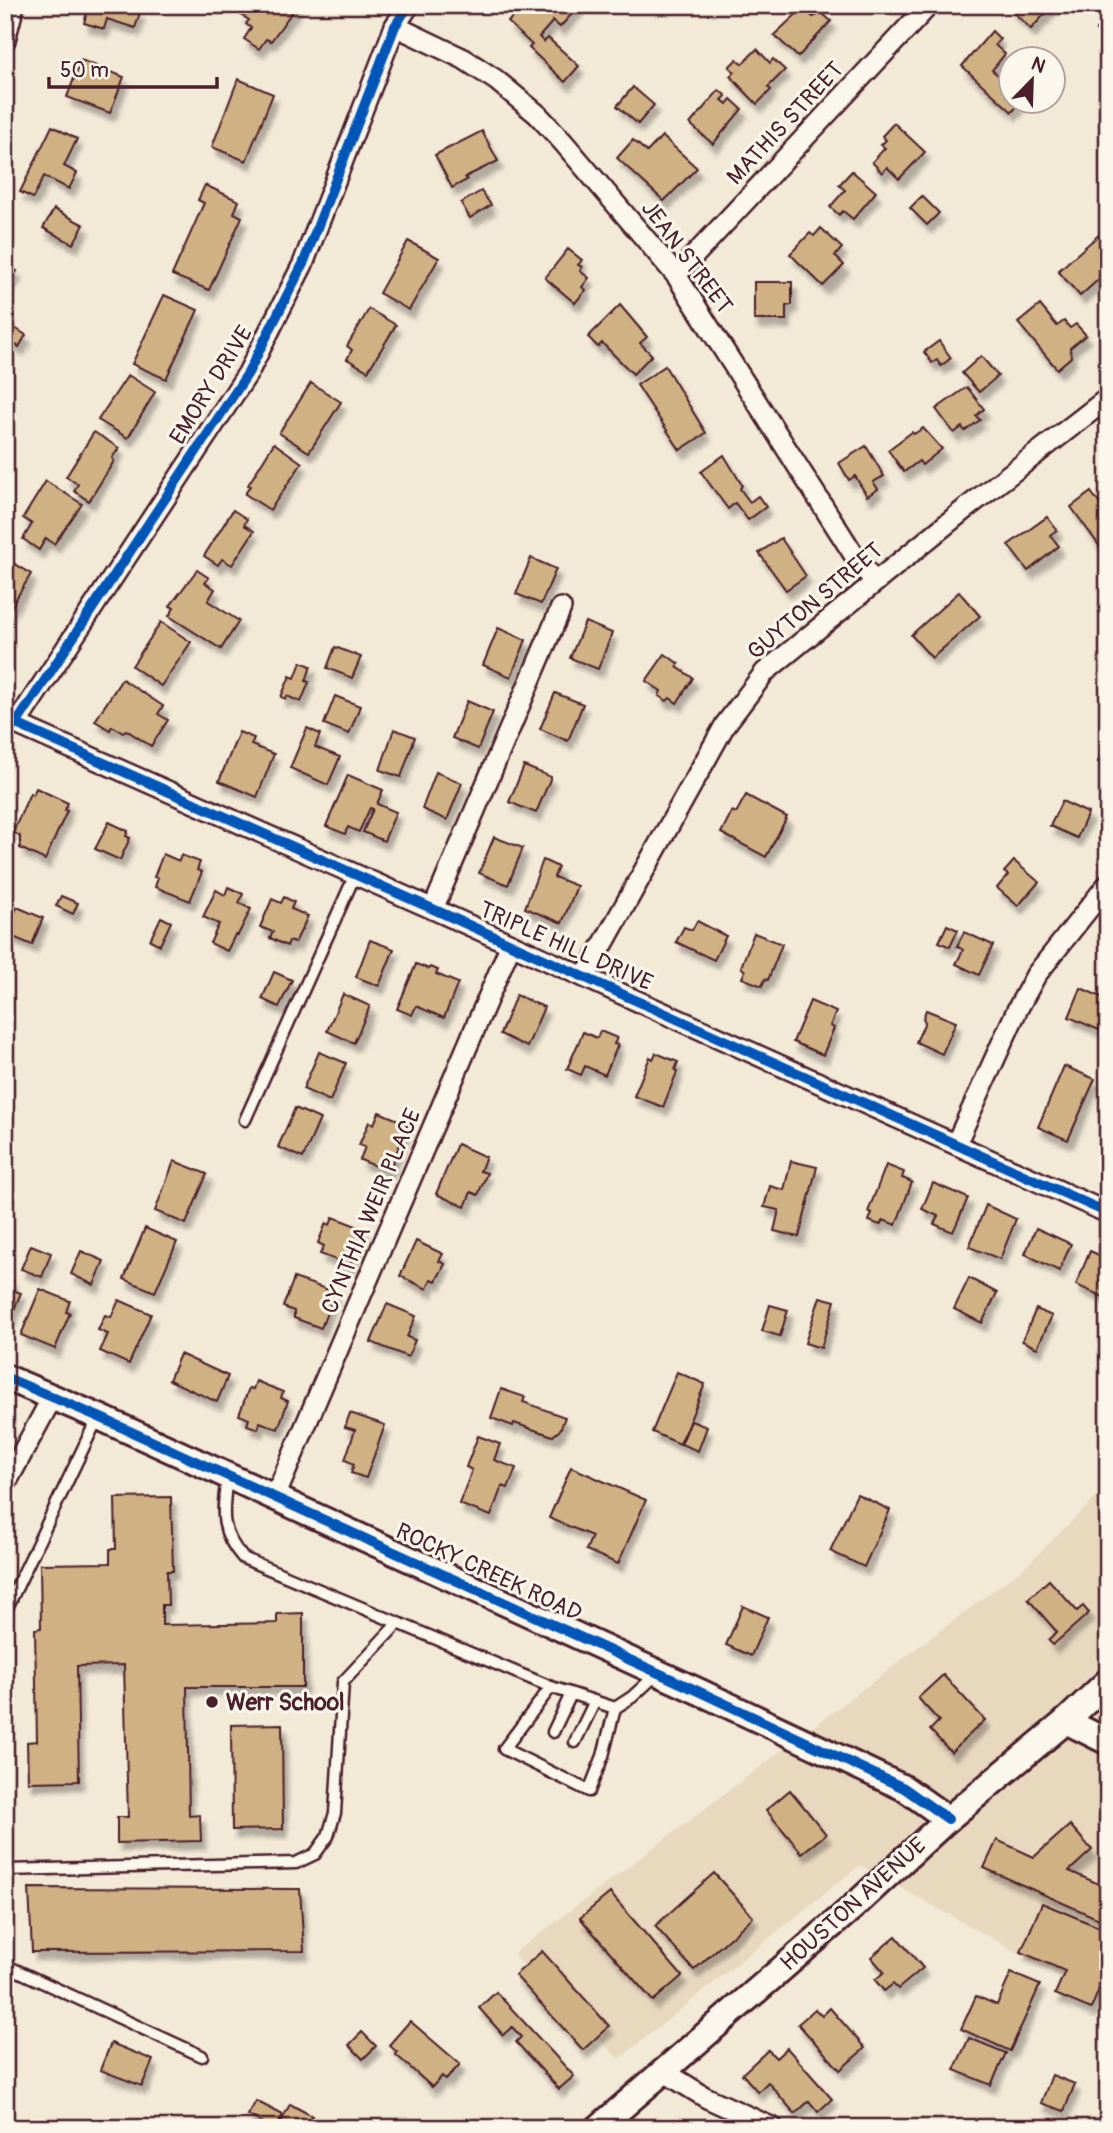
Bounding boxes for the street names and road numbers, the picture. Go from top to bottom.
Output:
street label: MATHIS STREET [721,55,850,191]
street label: JEAN STREET [635,195,739,320]
street label: EMORY DRIVE [163,320,259,450]
street label: GUYTON STREET [741,536,889,666]
street label: TRIPLE HILL DRIVE [475,895,657,997]
street label: CYNTHIA WEIR PLACE [315,1104,427,1318]
street label: ROCKY CREEK ROAD [391,1516,587,1628]
street label: HOUSTON AVENUE [774,1831,932,1977]

